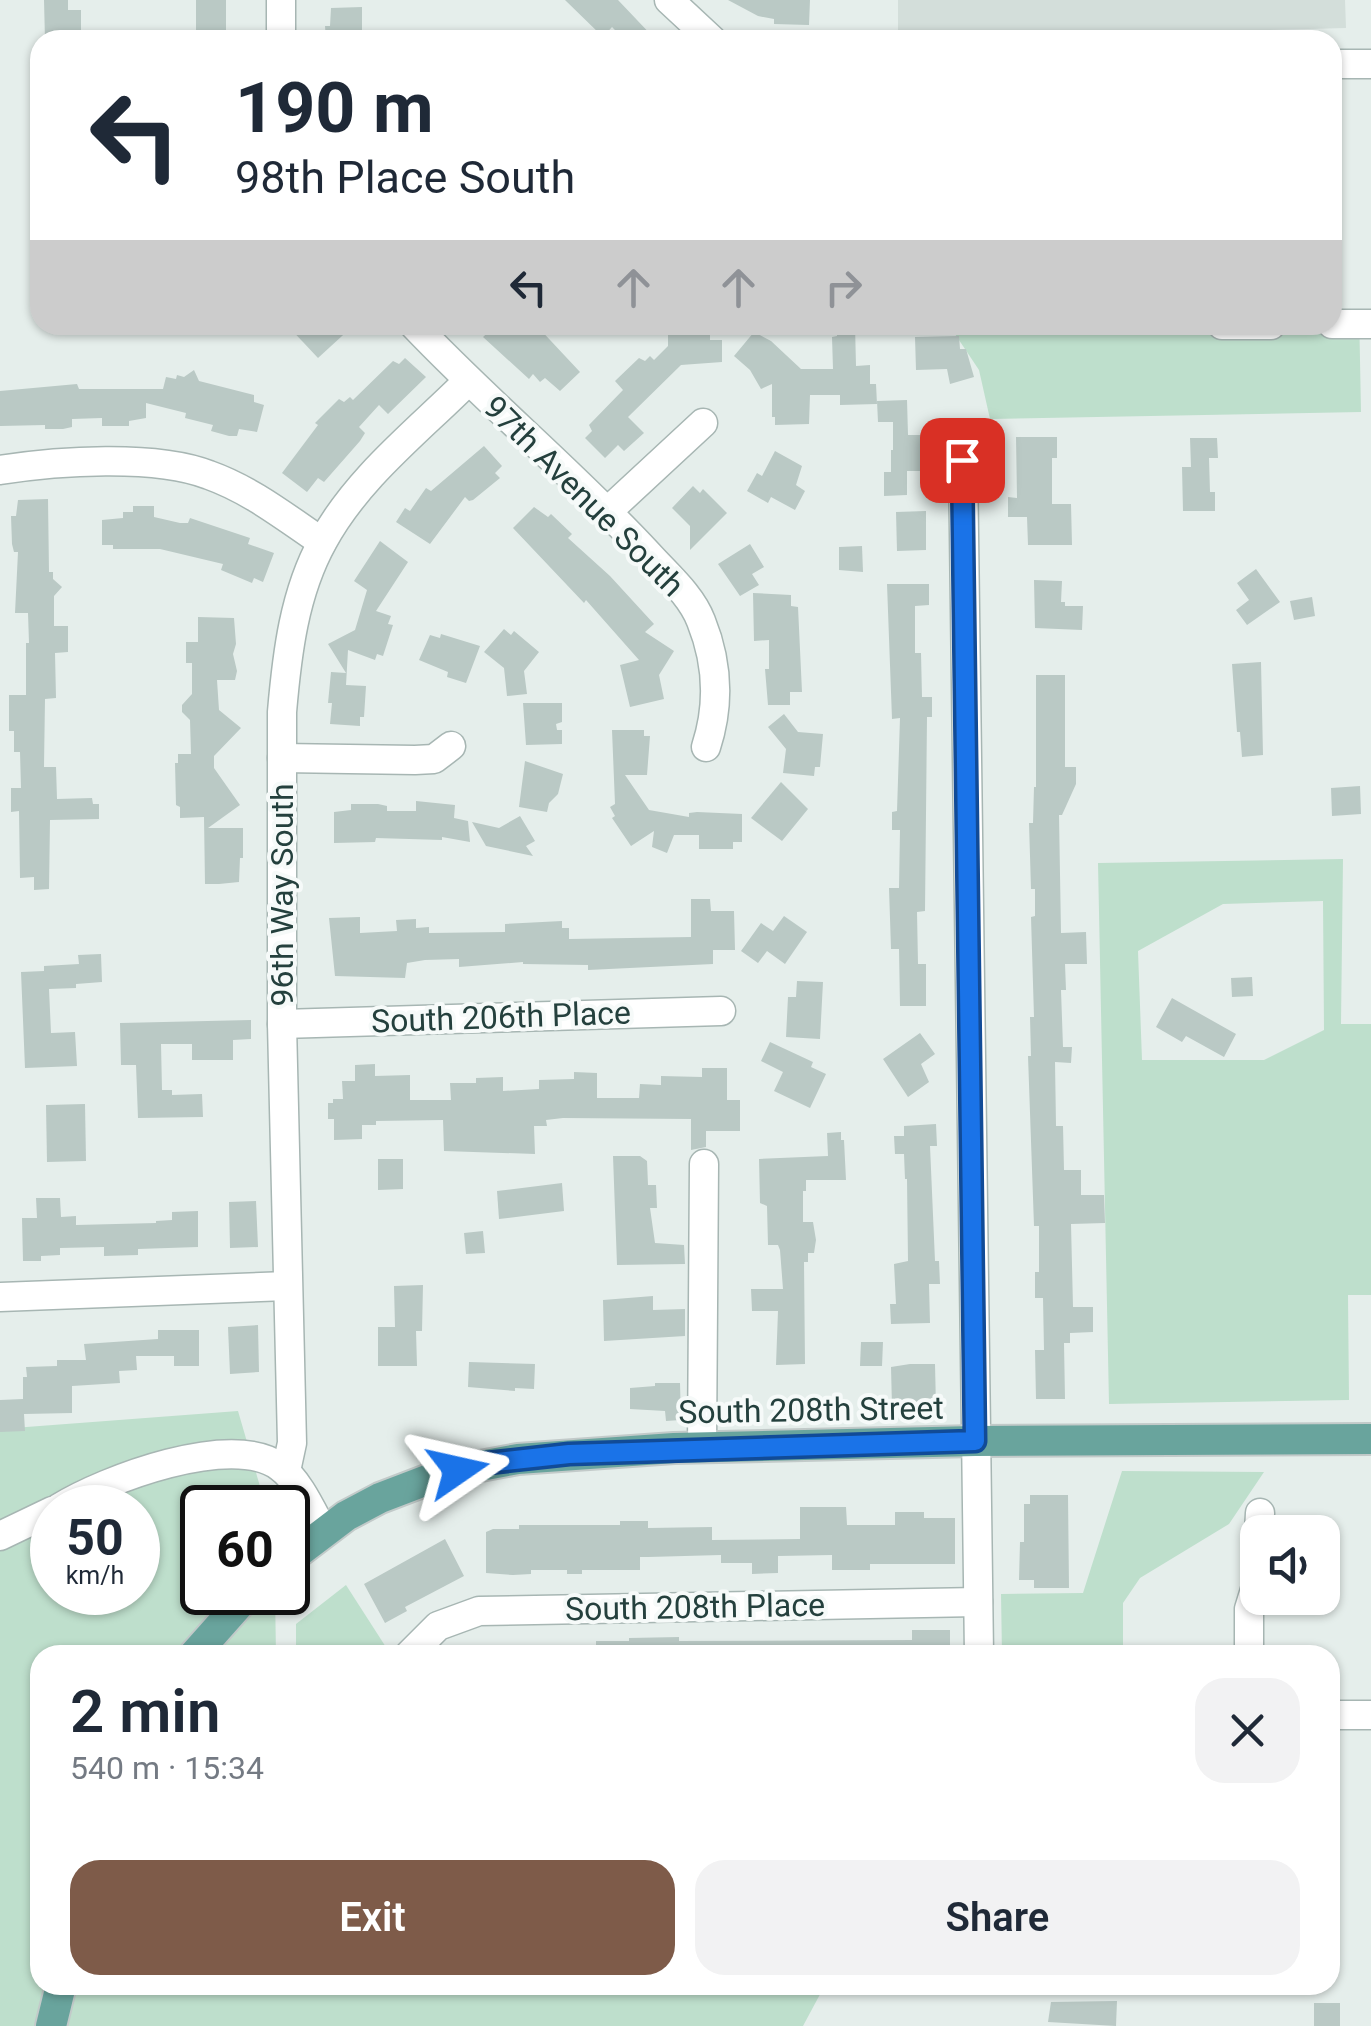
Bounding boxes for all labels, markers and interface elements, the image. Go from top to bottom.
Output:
text: 190 m [235,67,434,149]
icon: left [70,70,200,200]
text: 98th Place South [235,151,575,204]
icon: left [501,260,556,315]
icon: ahead [606,260,661,315]
icon: ahead [711,260,766,315]
icon: right [816,260,871,315]
street label: 97th Avenue South [476,388,692,604]
pin [920,418,1005,503]
icon: arrive [935,433,990,488]
street label: 96th Way South [263,783,301,1007]
street label: South 206th Place [370,993,632,1041]
street label: South 208th Street [678,1389,944,1431]
position arrow [406,1418,510,1522]
speed limit sign: 60 [180,1485,310,1615]
text: 50 [66,1509,124,1567]
map controls [1240,1515,1340,1615]
button: sound [1240,1515,1340,1615]
text: km/h [66,1561,124,1590]
street label: South 208th Place [565,1586,825,1628]
text: 2 min [70,1676,220,1747]
button: close [1195,1678,1300,1783]
text: 540 m · 15:34 [70,1749,264,1787]
button: Exit [70,1860,675,1975]
button: Share [695,1860,1300,1975]

